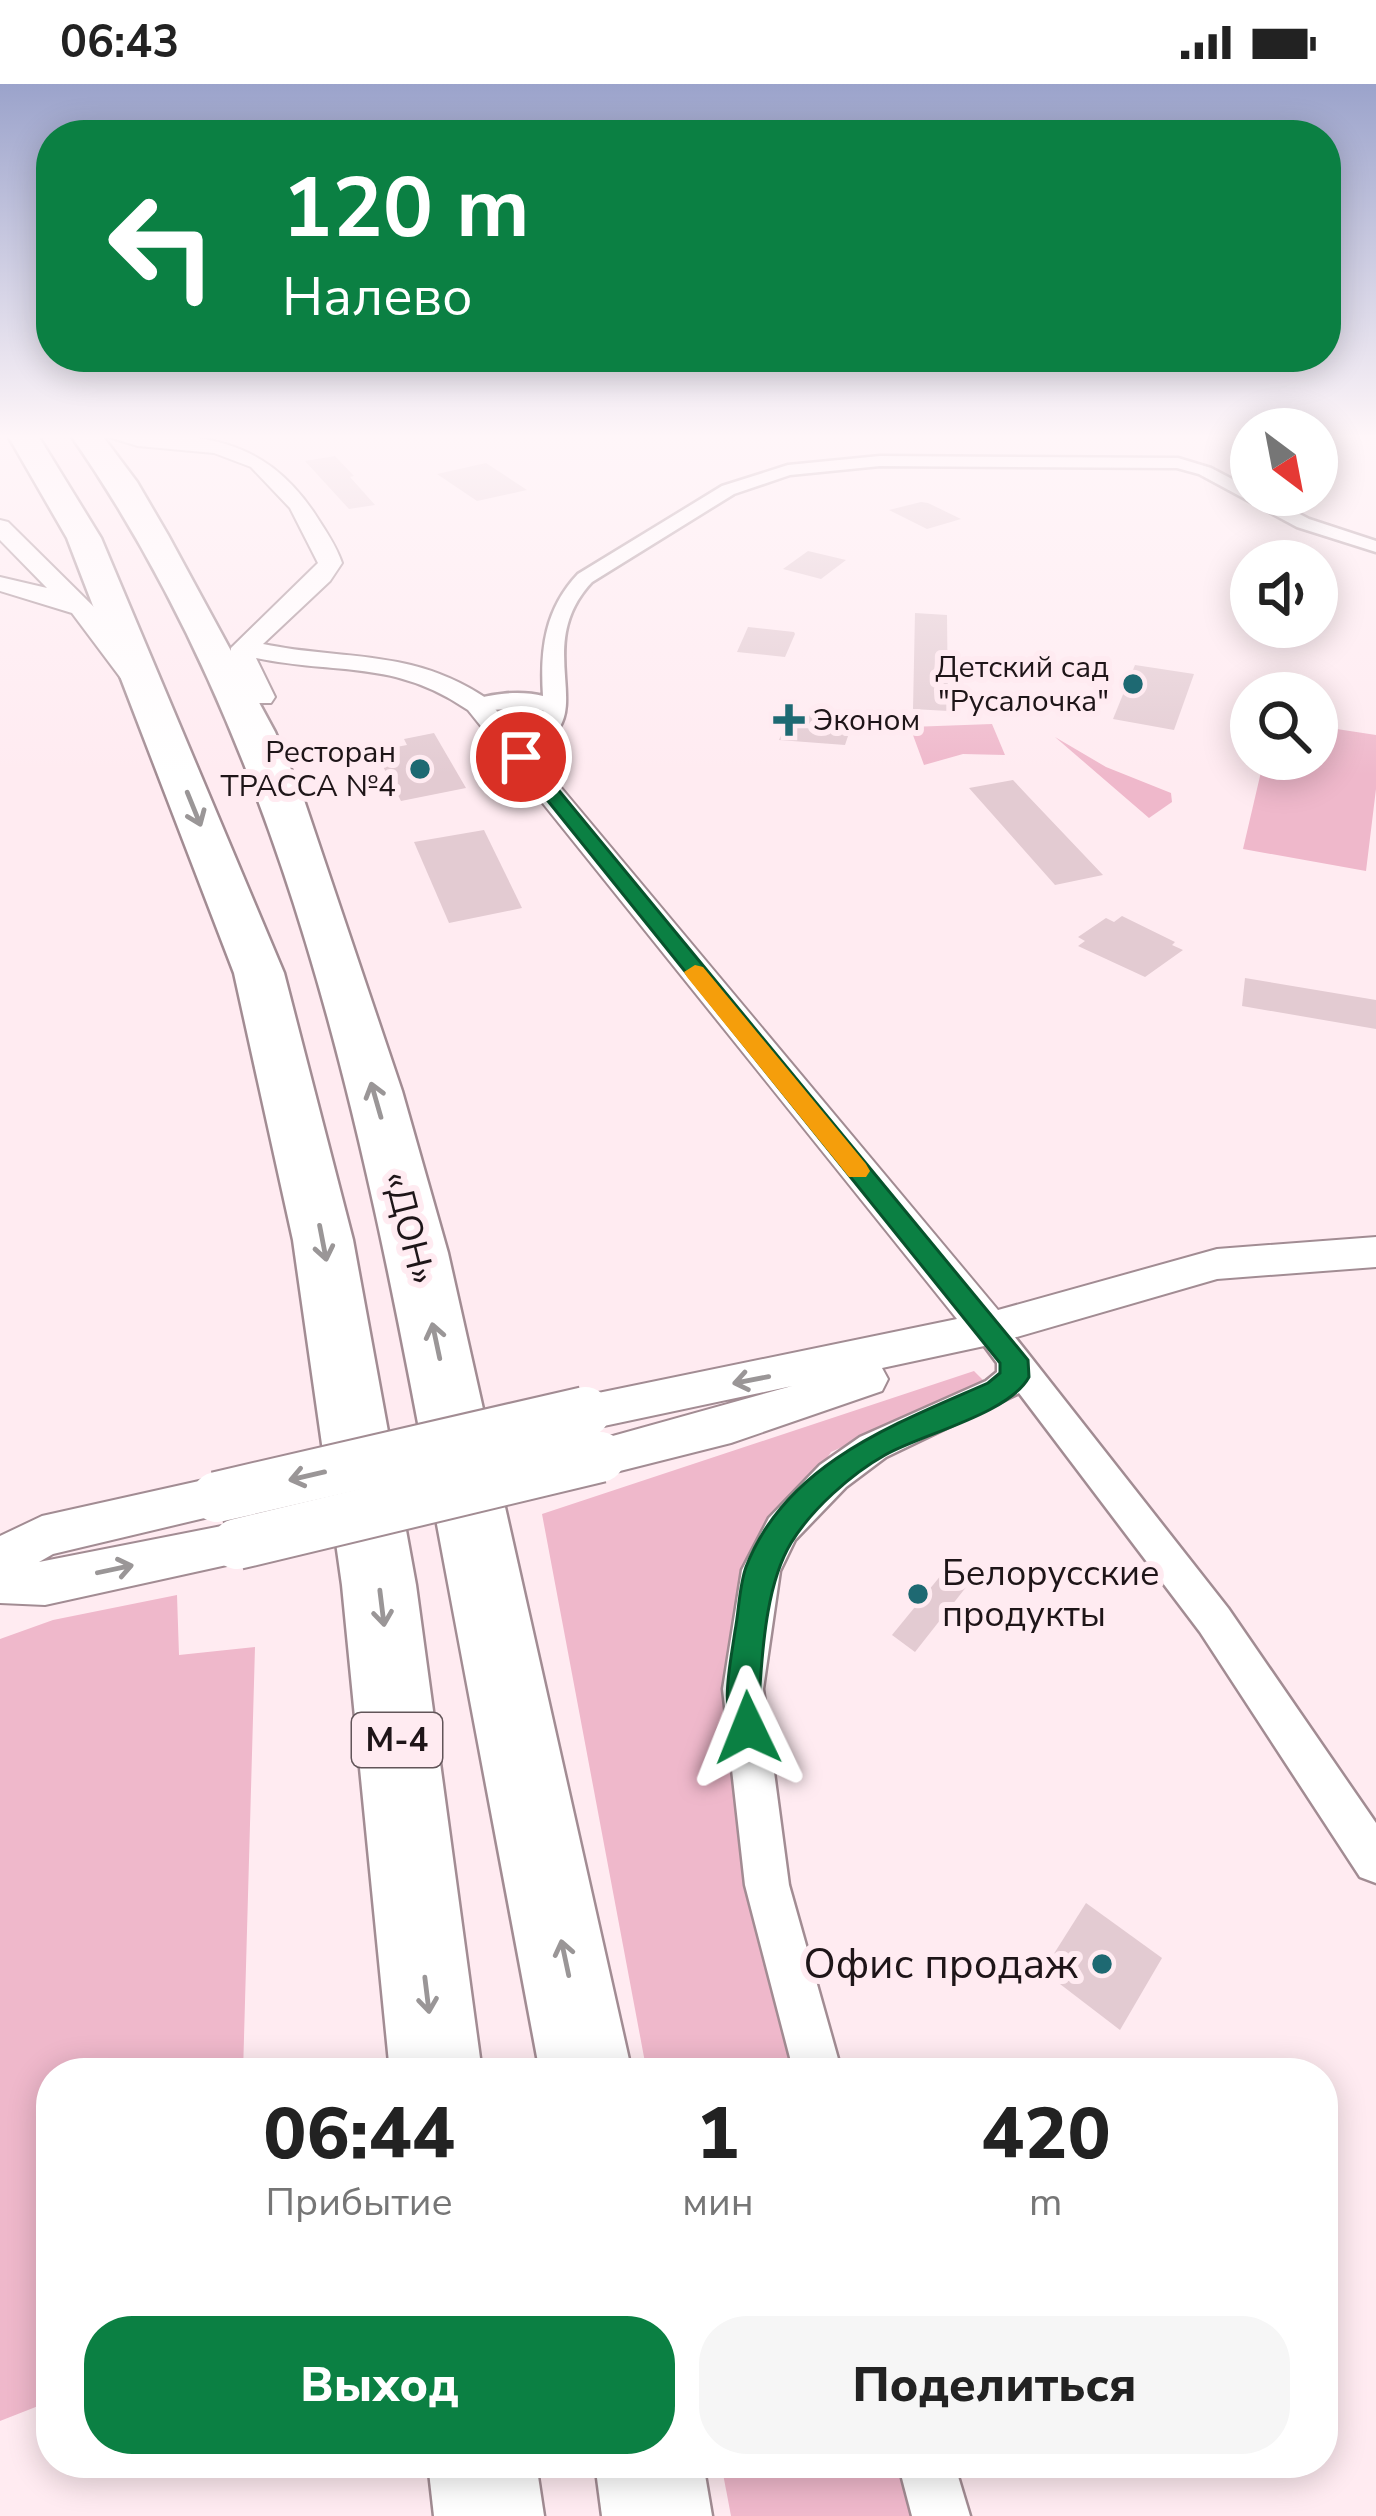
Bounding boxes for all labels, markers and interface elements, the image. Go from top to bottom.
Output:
text: 06:43 [60,12,179,73]
text: 120 m [282,151,530,266]
icon: left [84,168,240,324]
text: Налево [282,260,473,334]
north arrow [1230,408,1338,516]
map controls [1230,408,1338,780]
button: sound [1230,540,1338,648]
place label: Детский сад "Русалочка" [935,647,1109,722]
marker: Детский сад "Русалочка" [1120,671,1146,697]
button: search [1230,672,1338,780]
place label: Эконом [813,700,920,741]
pin [470,706,572,808]
marker: Эконом [776,707,802,733]
icon: arrive [488,724,554,790]
place label: Ресторан ТРАССА №4 [221,732,396,807]
marker: Ресторан ТРАССА №4 [407,756,433,782]
one-way arrow [185,790,207,827]
one-way arrow [364,1082,386,1120]
street label: «ДОН» [371,1166,447,1290]
one-way arrow [313,1222,335,1261]
one-way arrow [423,1323,446,1361]
one-way arrow [733,1370,772,1392]
one-way arrow [289,1466,327,1489]
place label: Белорусские продукты [942,1549,1160,1639]
one-way arrow [96,1557,134,1580]
marker: Белорусские продукты [905,1581,931,1607]
one-way arrow [371,1587,393,1626]
position arrow [685,1665,811,1791]
road number: М-4 [352,1713,442,1767]
place label: Офис продаж [804,1936,1078,1993]
one-way arrow [553,1939,575,1978]
marker: Офис продаж [1089,1951,1115,1977]
one-way arrow [417,1975,439,2014]
text: 06:44 [263,2085,455,2183]
text: 1 [696,2085,740,2183]
text: 420 [981,2085,1111,2183]
text: Прибытие [266,2176,453,2229]
text: мин [682,2176,754,2229]
text: m [1029,2176,1062,2229]
button: Выход [84,2316,675,2454]
button: Поделиться [699,2316,1290,2454]

